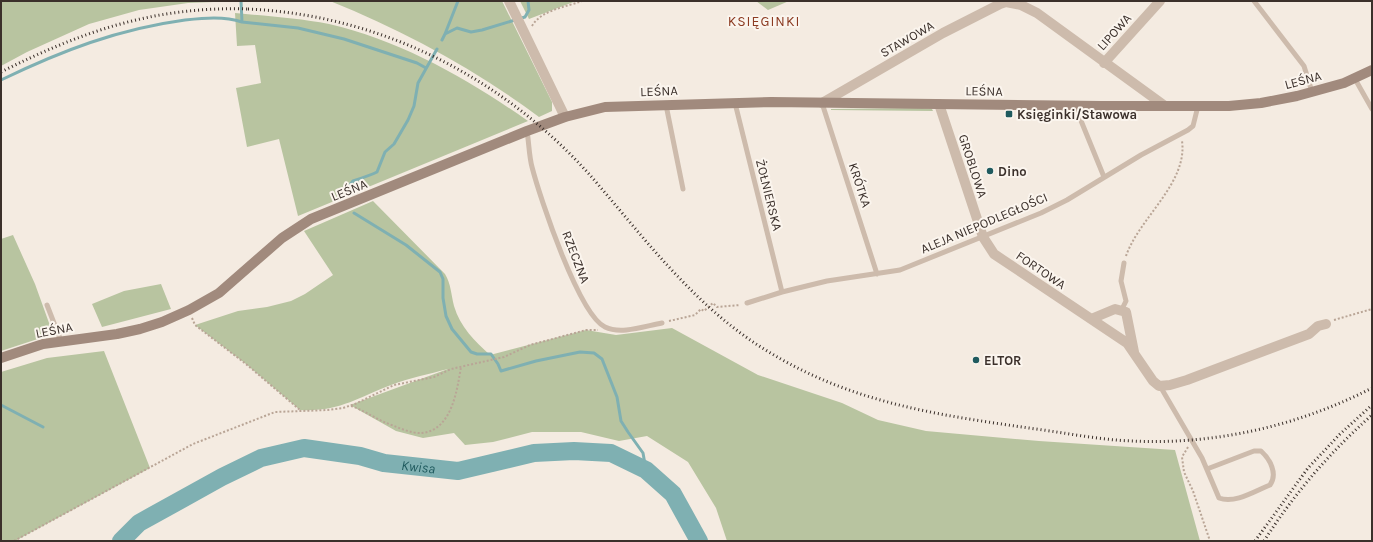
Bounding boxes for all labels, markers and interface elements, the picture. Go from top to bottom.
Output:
street label: LIPOWA [1094,10,1135,53]
district label: KSIĘGINKI [728,13,800,30]
street label: STAWOWA [877,17,937,60]
street label: LEŚNA [1283,67,1324,92]
street label: LEŚNA [640,82,679,99]
street label: LEŚNA [965,82,1003,99]
place label: Księginki/Stawowa [1017,107,1137,122]
marker: Księginki/Stawowa [1004,109,1014,119]
street label: GROBLOWA [956,132,990,200]
street label: ŻOŁNIERSKA [753,158,785,233]
street label: KRÓTKA [846,160,875,210]
place label: Dino [998,164,1027,179]
marker: Dino [985,166,995,176]
street label: LEŚNA [328,175,370,204]
street label: ALEJA NIEPODLEGŁOŚCI [918,189,1050,257]
street label: RZECZNA [559,229,593,286]
street label: FORTOWA [1013,248,1069,292]
street label: LEŚNA [34,318,74,341]
place label: ELTOR [984,353,1021,368]
marker: ELTOR [971,355,981,365]
water label: Kwisa [400,456,436,477]

